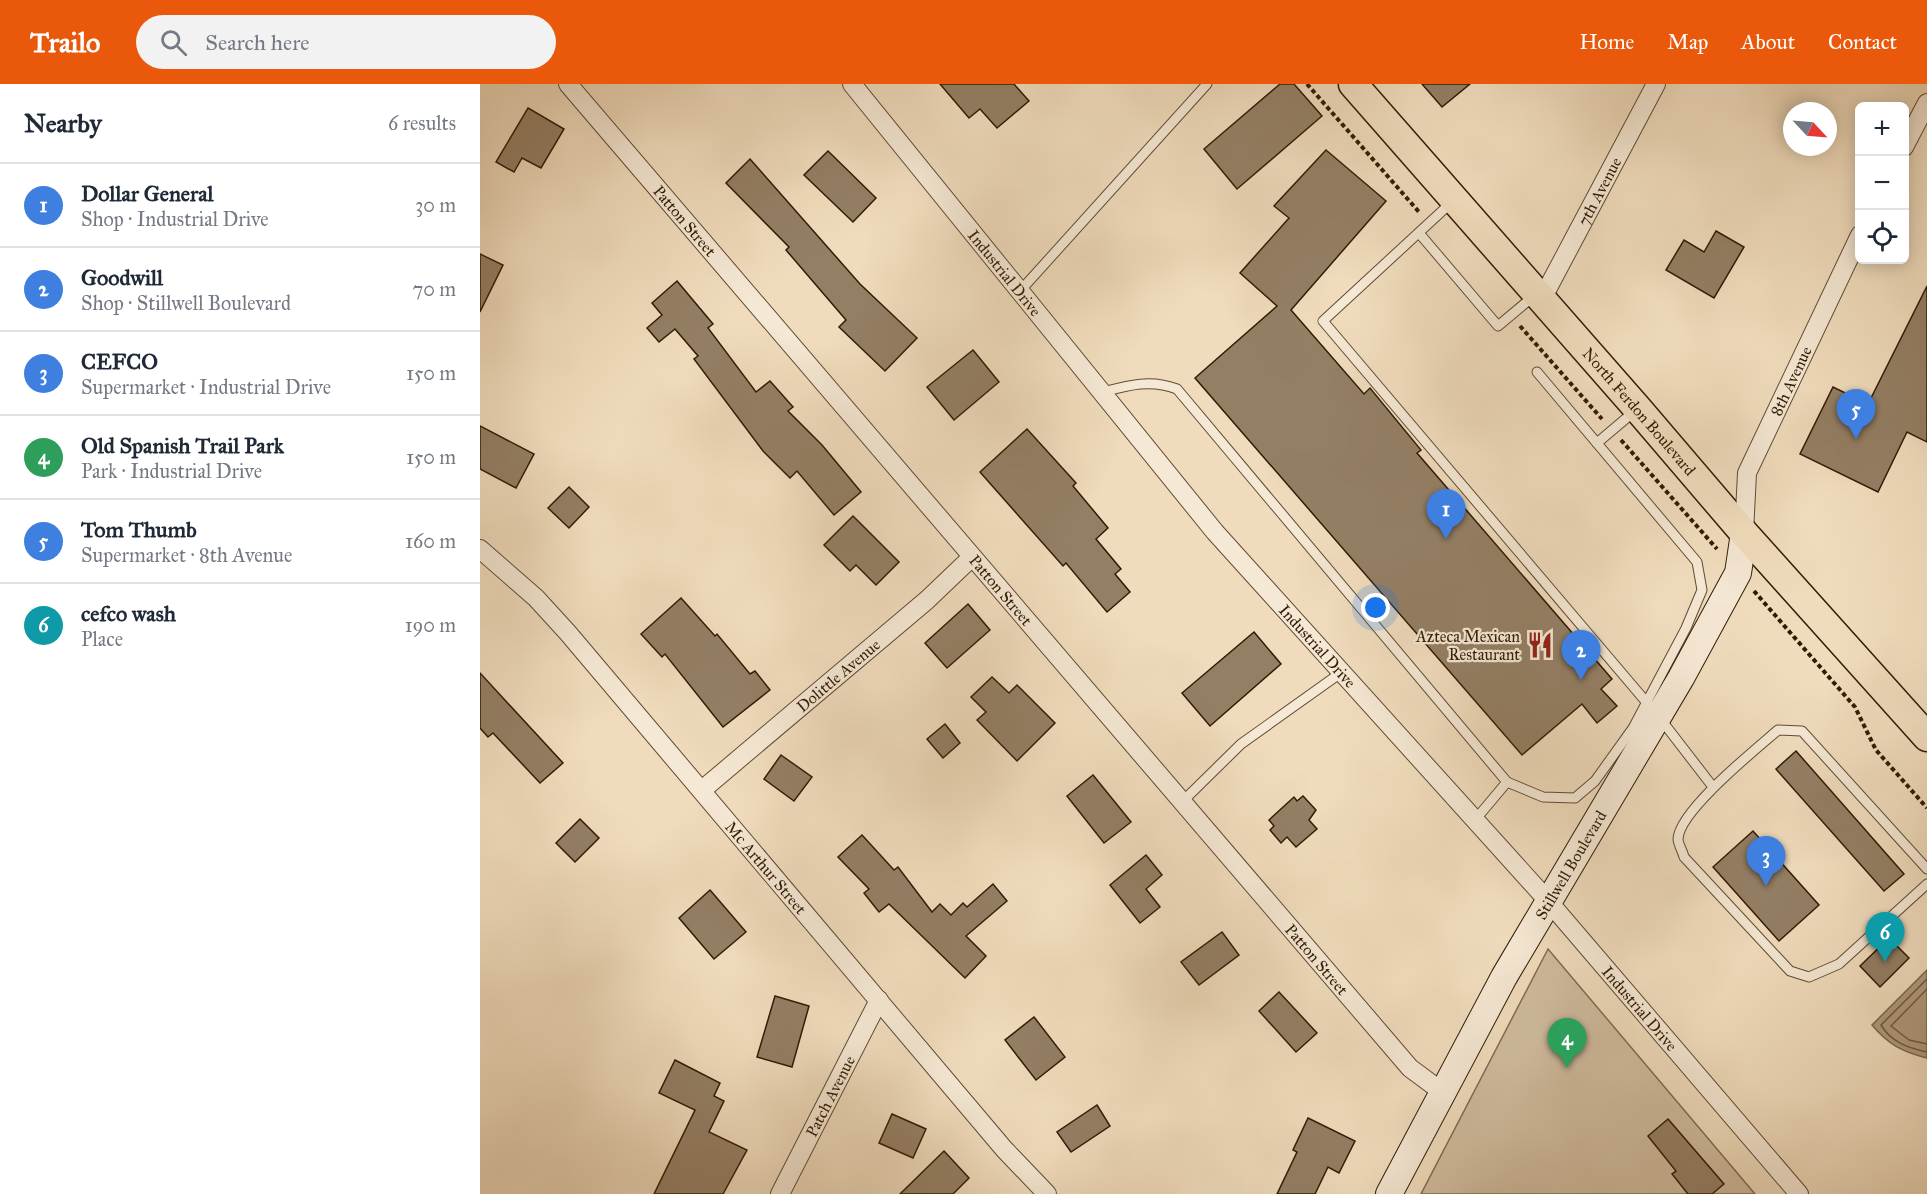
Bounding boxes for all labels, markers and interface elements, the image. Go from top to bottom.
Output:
search box [136,15,556,69]
text: Trailo [30,25,100,60]
icon: search [157,26,190,59]
text: Search here [205,29,309,56]
text: Home [1579,29,1634,55]
text: Map [1667,29,1708,55]
text: About [1741,29,1795,55]
text: Contact [1828,29,1897,55]
north arrow [1783,102,1837,156]
map controls [1855,102,1909,264]
button: + [1855,102,1909,156]
text: Nearby [24,107,102,139]
text: 6 results [388,111,456,135]
street label: 7th Avenue [1573,154,1625,229]
button: − [1855,156,1909,210]
text: Dollar General [81,180,214,207]
street label: Patton Street [650,182,721,260]
text: 1 [40,193,47,217]
text: 30 m [415,193,456,217]
text: Shop · Industrial Drive [81,207,269,231]
button: locate [1855,210,1909,264]
street label: Industrial Drive [964,226,1046,320]
text: Goodwill [81,264,163,291]
text: 2 [39,277,48,301]
text: 70 m [413,277,456,301]
text: Shop · Stillwell Boulevard [81,291,291,315]
street label: North Ferdon Boulevard [1579,343,1700,479]
street label: 8th Avenue [1766,343,1815,419]
text: CEFCO [81,348,158,375]
text: 3 [40,361,48,385]
text: 150 m [406,361,456,385]
text: Supermarket · Industrial Drive [81,375,331,399]
pin: 5 [1836,390,1876,439]
text: Old Spanish Trail Park [81,432,284,459]
text: 4 [38,445,49,469]
text: 150 m [406,445,456,469]
text: Park · Industrial Drive [81,459,262,483]
pin: 1 [1426,490,1466,539]
text: Tom Thumb [81,516,197,543]
text: 5 [39,529,48,553]
text: 160 m [405,529,456,553]
text: Supermarket · 8th Avenue [81,543,292,567]
street label: Patton Street [965,551,1037,630]
your location [1361,593,1390,622]
text: cefco wash [81,600,176,627]
street label: Industrial Drive [1275,600,1360,692]
text: 6 [38,613,49,637]
text: 190 m [405,613,456,637]
text: Place [81,627,123,651]
place label: Azteca Mexican Restaurant [1415,627,1520,664]
restaurant icon: Azteca Mexican Restaurant [1525,630,1555,660]
pin: 2 [1562,630,1600,680]
street label: Dolittle Avenue [792,634,884,716]
street label: Stillwell Boulevard [1531,807,1610,923]
street label: Mc Arthur Street [722,817,811,918]
pin: 3 [1746,836,1786,886]
pin: 6 [1866,912,1904,962]
street label: Patton Street [1281,920,1353,999]
street label: Industrial Drive [1598,962,1682,1055]
pin: 4 [1548,1018,1586,1068]
street label: Patch Avenue [801,1052,859,1140]

